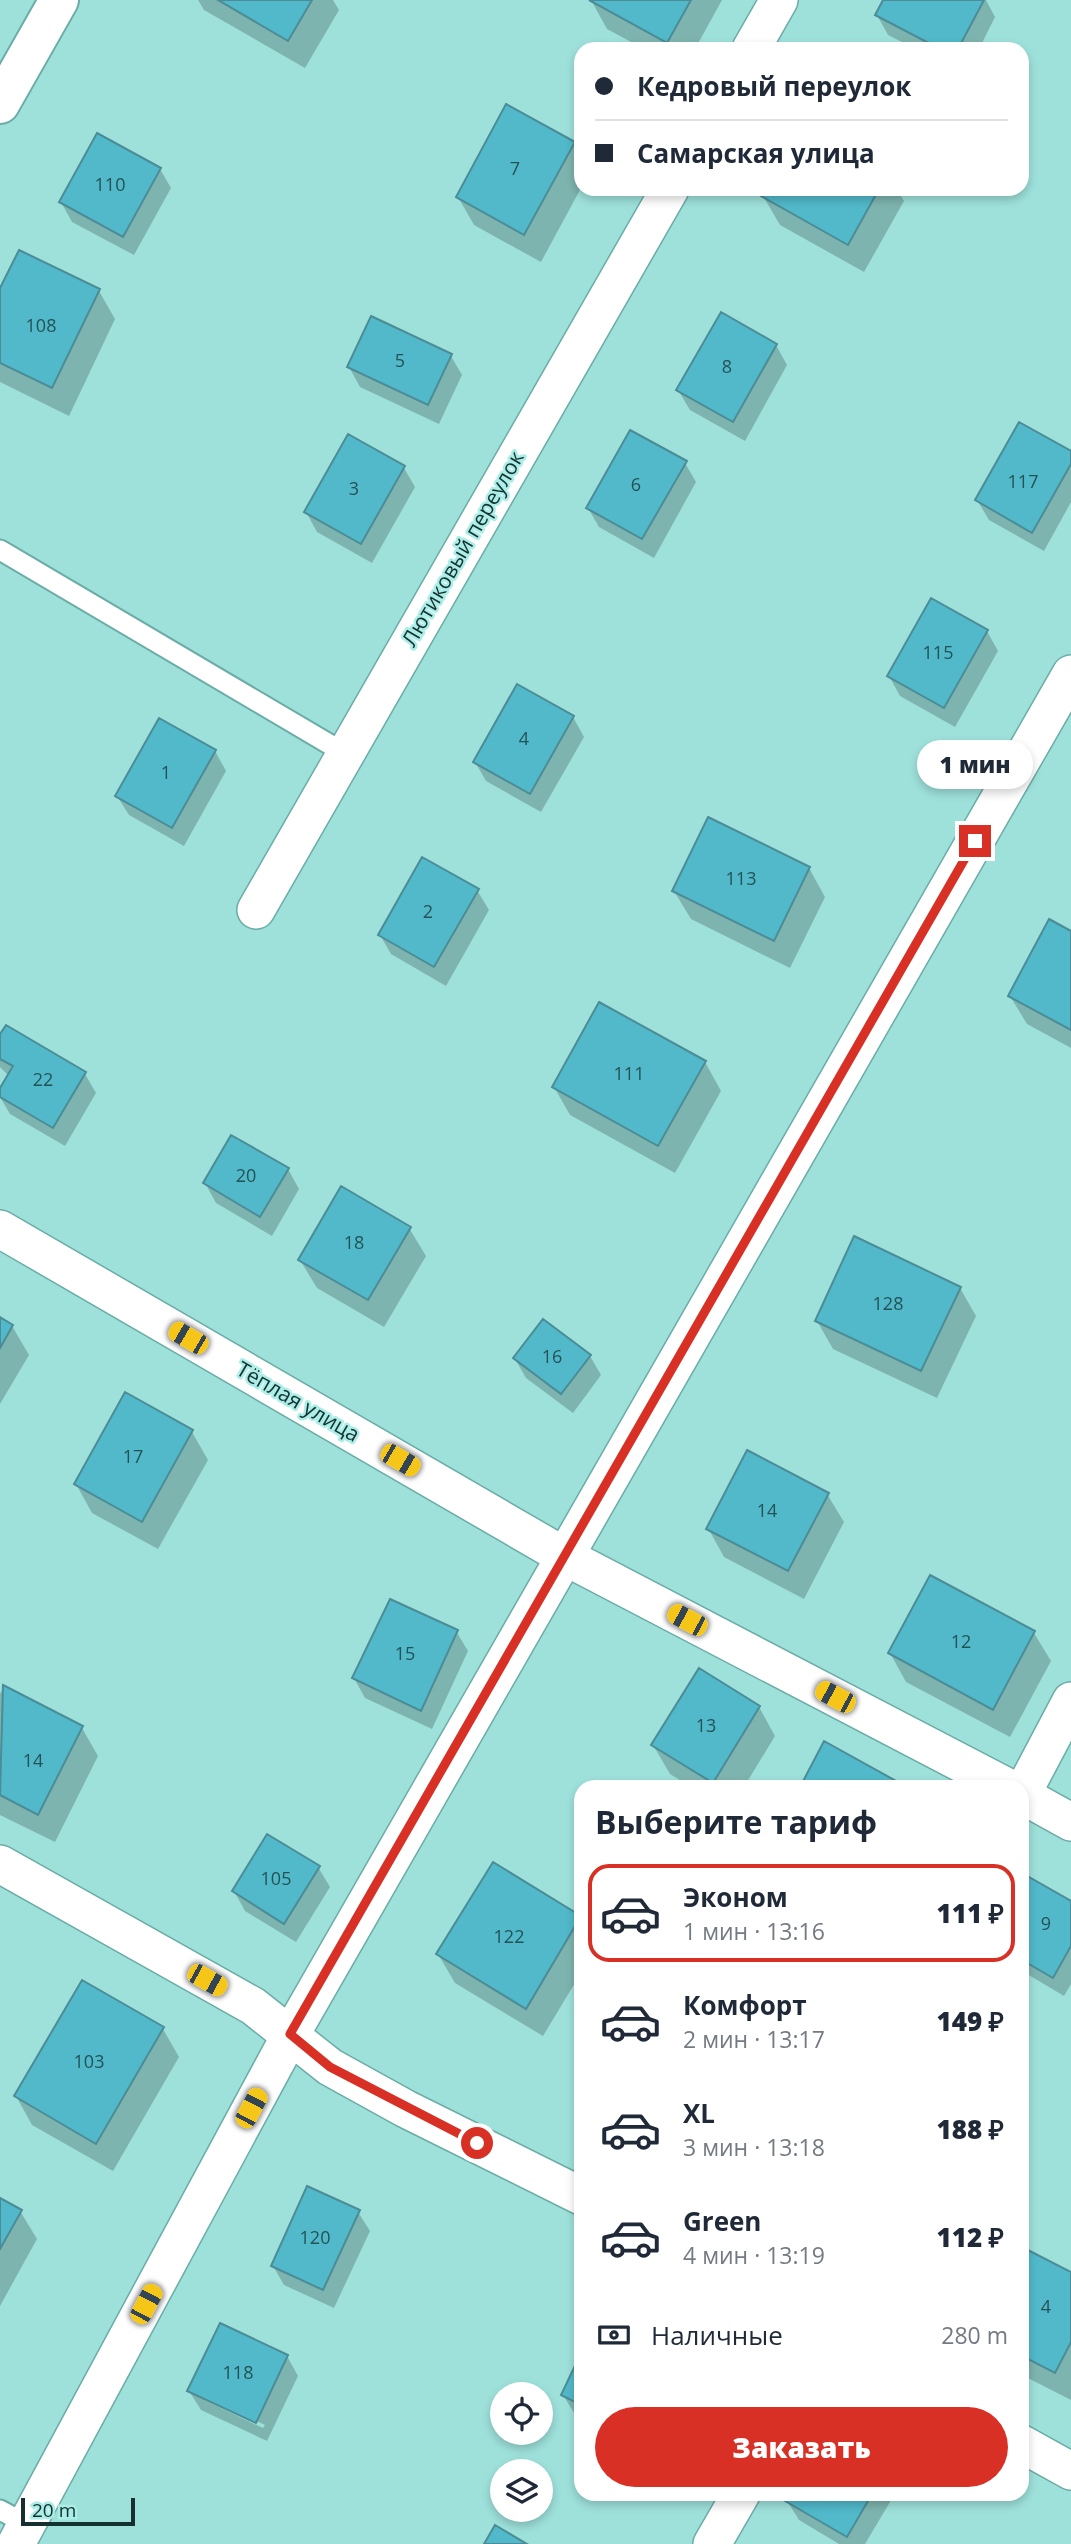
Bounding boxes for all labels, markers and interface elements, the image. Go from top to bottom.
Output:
text: Кедровый переулок [637,68,911,104]
text: Самарская улица [637,135,875,171]
house number: 7 [510,156,520,180]
house number: 110 [95,172,125,196]
house number: 108 [26,313,56,337]
house number: 5 [395,348,405,372]
house number: 8 [722,354,732,378]
street label: Лютиковый переулок [395,446,530,651]
house number: 117 [1008,469,1038,493]
house number: 6 [631,472,641,496]
house number: 3 [349,476,359,500]
house number: 115 [923,640,953,664]
house number: 4 [519,726,529,750]
callout: 1 мин [917,740,1033,788]
text: 1 мин [940,748,1010,780]
house number: 1 [161,760,171,784]
route end [959,825,991,857]
house number: 113 [726,866,756,890]
house number: 2 [423,899,433,923]
house number: 111 [614,1061,644,1085]
house number: 22 [33,1067,53,1091]
house number: 20 [236,1163,256,1187]
house number: 18 [344,1230,364,1254]
house number: 128 [873,1291,903,1315]
car [165,1318,212,1358]
house number: 16 [542,1344,562,1368]
street label: Тёплая улица [232,1355,365,1448]
car [377,1440,424,1480]
house number: 17 [123,1444,143,1468]
house number: 14 [757,1498,777,1522]
car [664,1601,711,1639]
house number: 12 [951,1629,971,1653]
house number: 15 [395,1641,415,1665]
car [812,1678,859,1716]
house number: 13 [696,1713,716,1737]
house number: 14 [23,1748,43,1772]
text: Выберите тариф [595,1800,877,1843]
house number: 105 [261,1866,291,1890]
text: Эконом [683,1879,788,1915]
icon: car [599,1882,662,1945]
text: 111 ₽ [936,1895,1004,1931]
house number: 9 [1041,1911,1051,1935]
text: 1 мин · 13:16 [683,1915,825,1947]
house number: 122 [494,1924,524,1948]
car [184,1961,231,1999]
text: Комфорт [683,1987,807,2023]
icon: car [599,1990,662,2053]
text: 149 ₽ [936,2003,1004,2039]
text: 2 мин · 13:17 [683,2023,825,2055]
house number: 103 [74,2049,104,2073]
car [232,2085,271,2131]
text: XL [683,2095,715,2131]
icon: car [599,2098,662,2161]
text: 188 ₽ [936,2111,1004,2147]
route start [461,2127,493,2159]
text: 3 мин · 13:18 [683,2131,825,2163]
text: Green [683,2203,761,2239]
icon: car [599,2206,662,2269]
text: 112 ₽ [936,2219,1004,2255]
house number: 120 [300,2225,330,2249]
text: 4 мин · 13:19 [683,2239,825,2271]
car [127,2281,166,2327]
house number: 4 [1041,2294,1051,2318]
icon: cash [595,2316,633,2354]
text: Наличные [651,2317,783,2353]
text: 280 m [941,2319,1008,2351]
house number: 118 [223,2360,253,2384]
map controls [490,2382,553,2522]
button: locate [490,2382,553,2445]
button: Заказать [595,2407,1008,2487]
button: layers [490,2459,553,2522]
scale bar [21,2495,135,2527]
text: 20 m [32,2497,76,2523]

